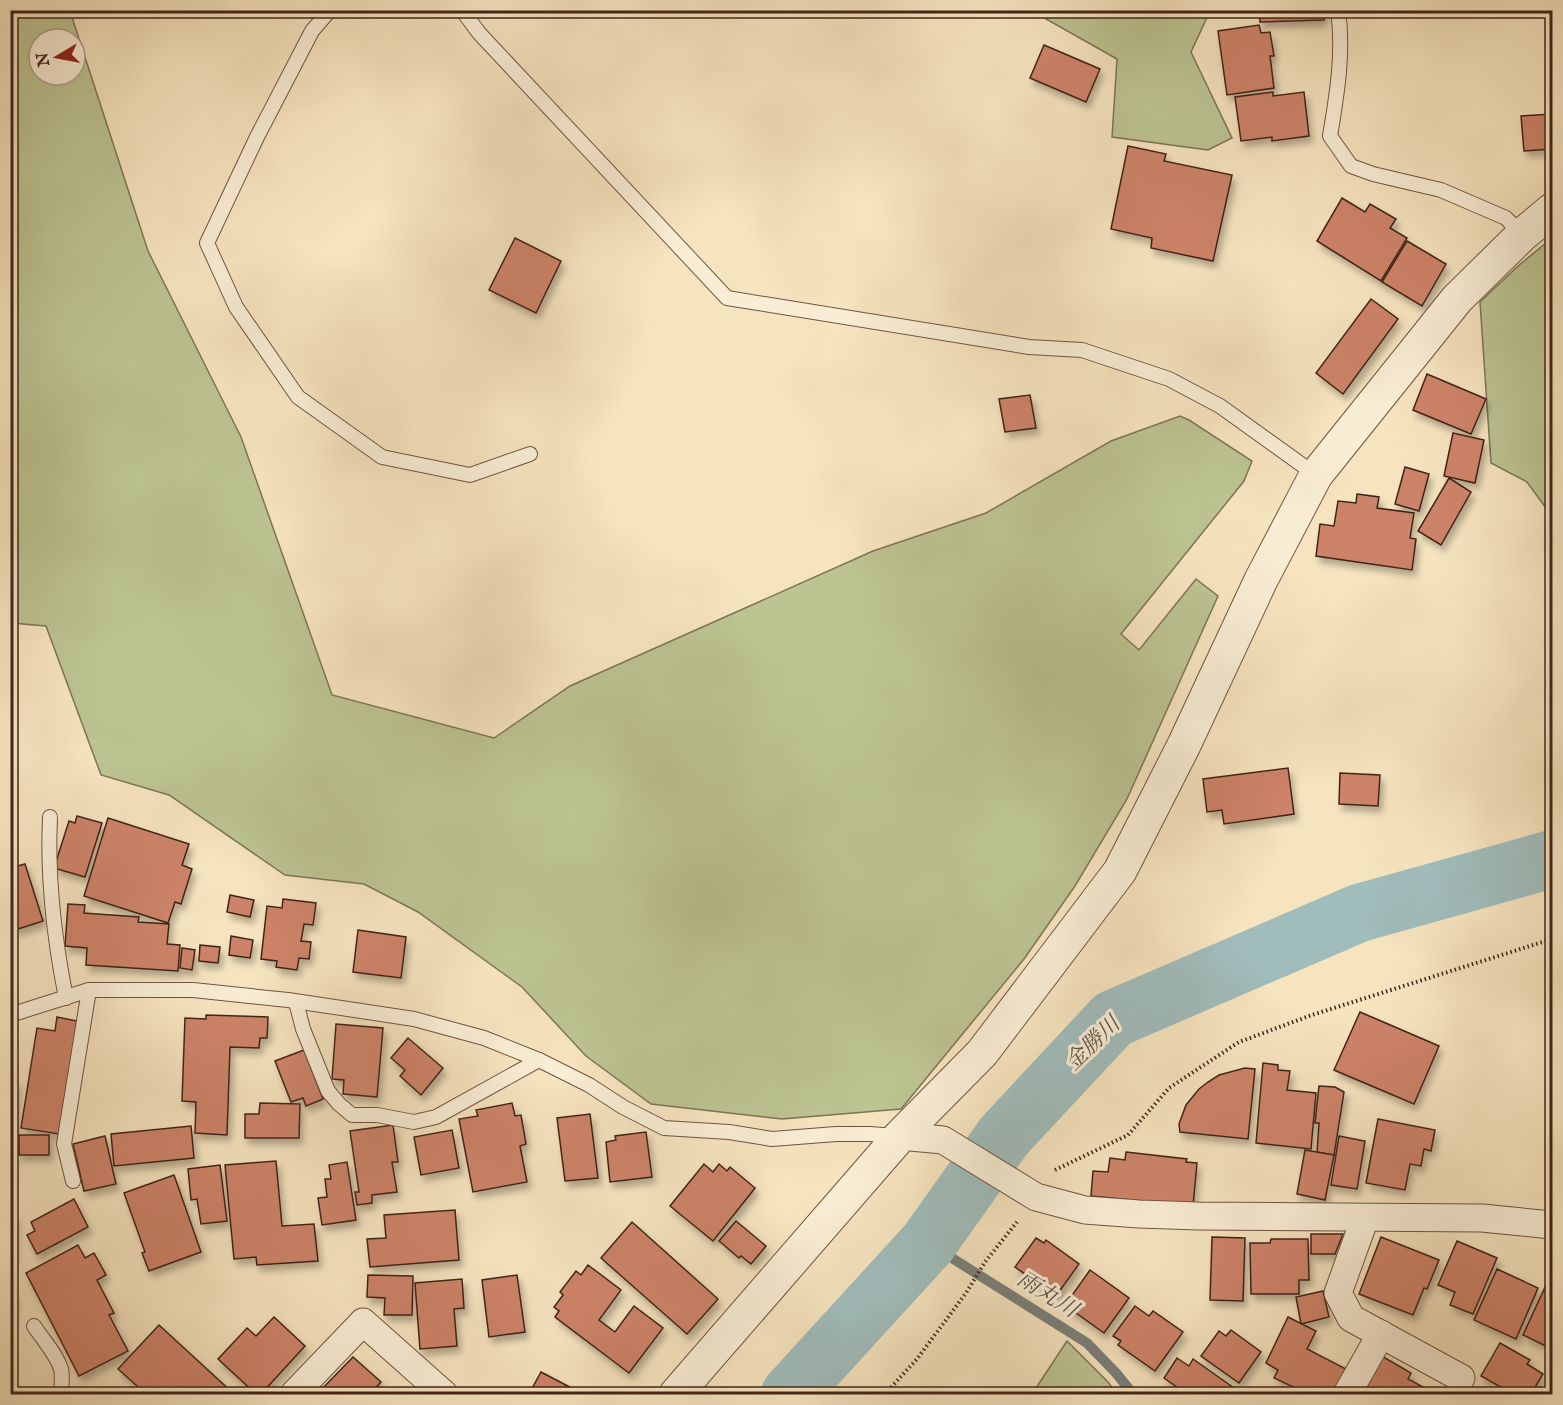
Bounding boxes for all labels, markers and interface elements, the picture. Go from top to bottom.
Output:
north arrow [27,27,87,87]
text: N [33,51,55,69]
water label: 金勝川 [1060,1010,1128,1077]
water label: 雨丸川 [1012,1266,1084,1325]

